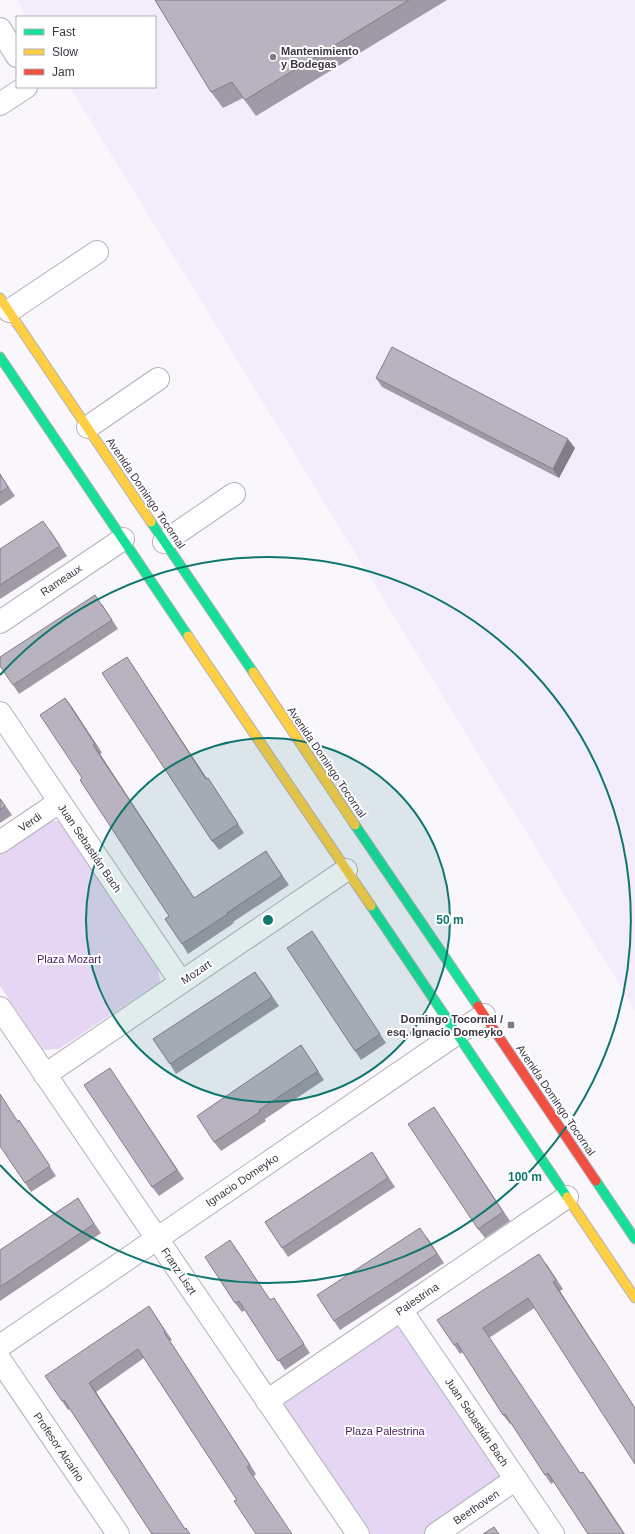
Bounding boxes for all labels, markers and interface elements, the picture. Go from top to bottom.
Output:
legend [16,16,156,88]
text: Fast [52,25,76,39]
text: Slow [52,45,78,59]
place label: Mantenimiento y Bodegas [281,45,359,70]
marker: Mantenimiento y Bodegas [268,52,278,62]
text: Jam [52,65,75,79]
street label: Avenida Domingo Tocornal [104,435,188,551]
street label: Rameaux [38,562,84,598]
street label: Avenida Domingo Tocornal [285,704,369,820]
street label: Juan Sebastián Bach [56,802,124,894]
street label: Verdi [16,810,44,834]
centre of rings [261,913,275,927]
text: 50 m [436,913,464,927]
park label: Plaza Mozart [37,953,101,965]
street label: Mozart [179,958,213,986]
place label: Domingo Tocornal / esq. Ignacio Domeyko [387,1013,503,1038]
marker: Domingo Tocornal / esq. Ignacio Domeyko [506,1020,516,1030]
street label: Avenida Domingo Tocornal [514,1042,598,1158]
street label: Ignacio Domeyko [203,1151,281,1209]
text: 100 m [508,1170,542,1184]
street label: Franz Liszt [159,1245,199,1297]
street label: Palestrina [393,1280,441,1318]
street label: Juan Sebastián Bach [443,1376,511,1468]
street label: Profesor Alcaíno [31,1410,87,1484]
park label: Plaza Palestrina [345,1425,426,1437]
street label: Beethoven [451,1487,501,1527]

